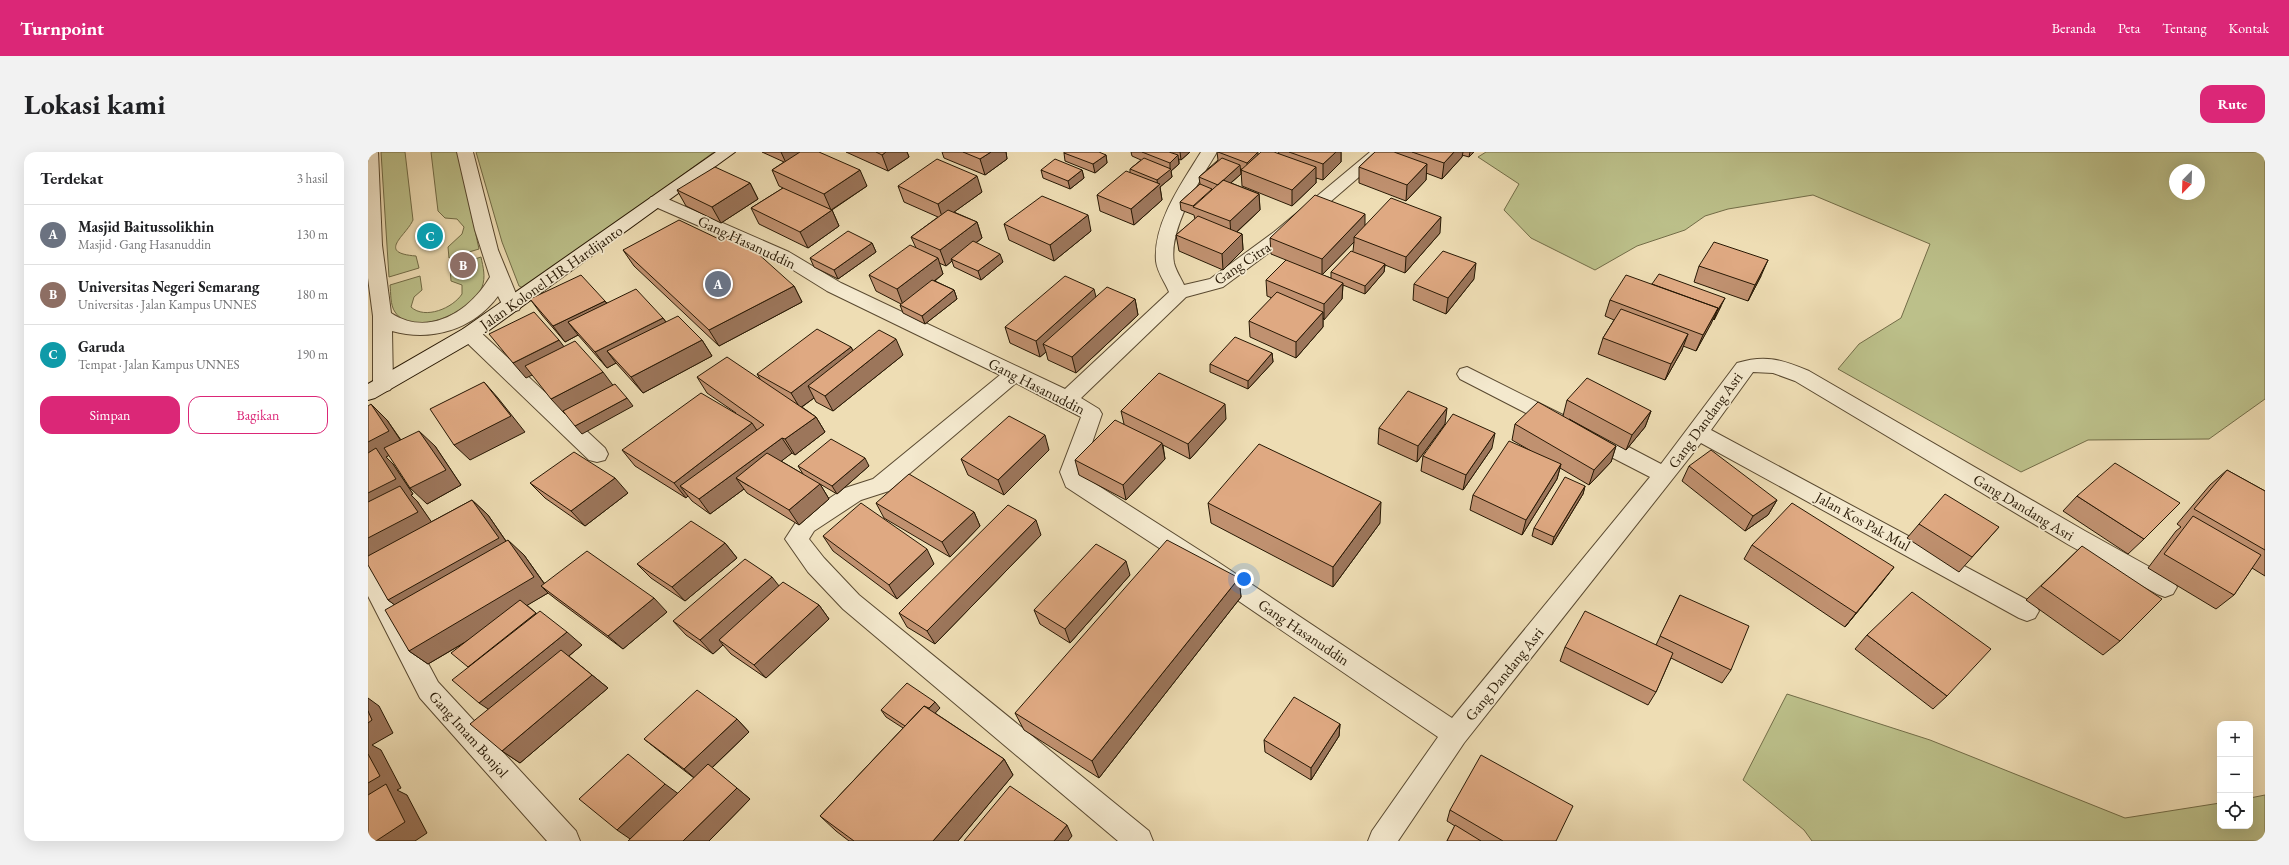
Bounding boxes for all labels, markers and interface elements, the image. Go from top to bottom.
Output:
text: Turnpoint [20,16,104,41]
text: Beranda [2052,19,2096,37]
text: Peta [2118,19,2140,37]
text: Tentang [2162,19,2207,37]
text: Kontak [2229,19,2269,37]
button: Rute [2200,85,2265,123]
text: Lokasi kami [24,86,165,122]
north arrow [2169,164,2205,200]
text: Terdekat [40,167,103,189]
text: 3 hasil [297,170,328,187]
street label: Gang Hasanuddin [695,211,799,273]
text: Masjid Baitussolikhin [78,217,214,236]
street label: Jalan Kolonel HR Hardijanto [474,220,626,335]
pin: C [417,221,443,251]
text: A [48,226,58,243]
text: 130 m [297,226,328,243]
text: Masjid · Gang Hasanuddin [78,236,211,253]
street label: Gang Citra [1210,237,1274,289]
pin: B [450,250,476,280]
pin: A [705,269,731,299]
text: Universitas Negeri Semarang [78,277,259,296]
text: B [49,286,57,303]
text: 180 m [297,286,328,303]
text: Universitas · Jalan Kampus UNNES [78,296,257,313]
text: Garuda [78,337,125,356]
text: C [48,346,58,363]
text: 190 m [297,346,328,363]
street label: Gang Hasanuddin [985,353,1089,419]
text: Tempat · Jalan Kampus UNNES [78,356,240,373]
street label: Gang Dandang Asri [1664,368,1747,472]
button: Simpan [40,396,180,434]
button: Bagikan [188,396,328,434]
street label: Gang Dandang Asri [1970,469,2078,545]
street label: Jalan Kos Pak Mul [1810,486,1914,555]
your location [1234,569,1254,589]
street label: Gang Hasanuddin [1255,595,1353,670]
street label: Gang Dandang Asri [1461,623,1548,724]
street label: Gang Imam Bonjol [425,687,513,782]
map controls [2217,721,2253,829]
button: + [2217,721,2253,757]
button: − [2217,757,2253,793]
button: locate [2217,793,2253,829]

